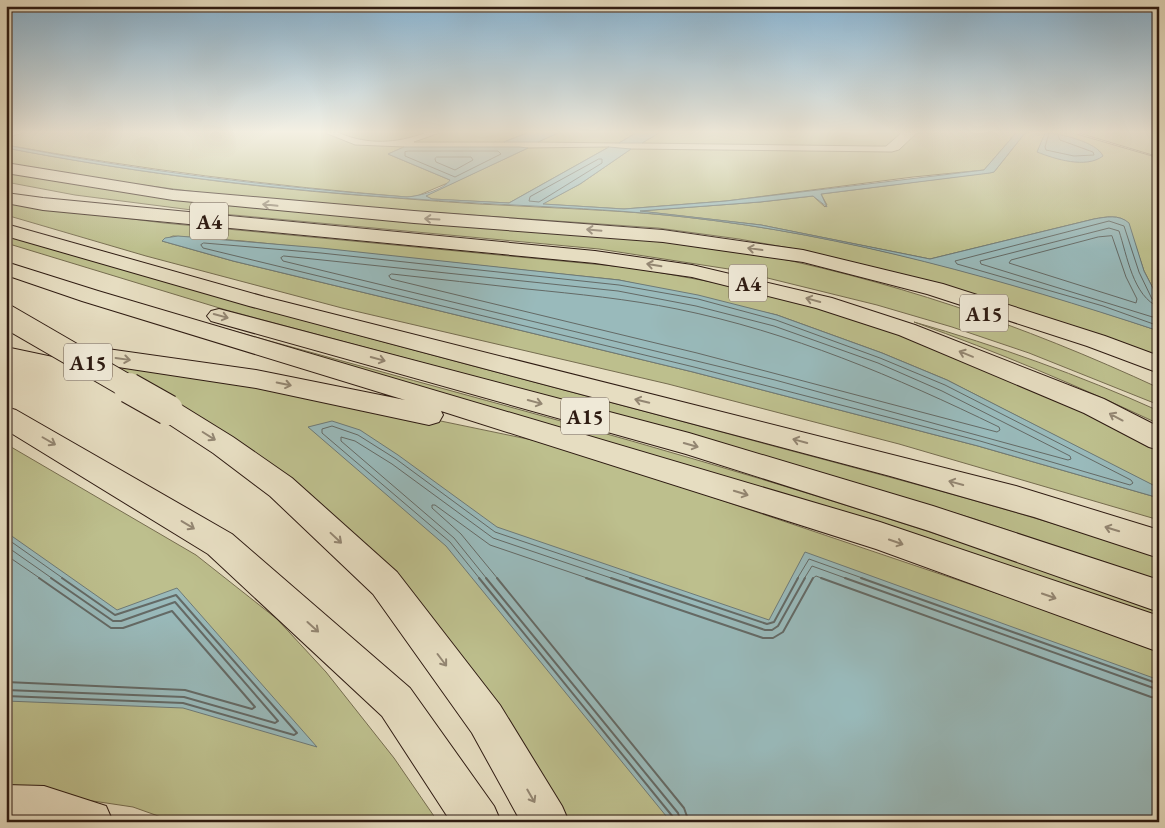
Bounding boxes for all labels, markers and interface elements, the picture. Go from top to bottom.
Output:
one-way arrow [262,200,278,210]
road number: A4 [190,202,228,240]
one-way arrow [424,214,440,223]
one-way arrow [586,225,602,235]
one-way arrow [747,244,763,254]
one-way arrow [647,259,663,269]
road number: A4 [729,264,767,302]
road number: A15 [960,294,1008,332]
one-way arrow [805,295,821,305]
one-way arrow [213,312,229,322]
road number: A15 [64,344,112,381]
one-way arrow [959,349,974,358]
one-way arrow [115,355,131,365]
one-way arrow [369,355,385,365]
one-way arrow [275,380,291,390]
one-way arrow [634,396,650,405]
one-way arrow [526,398,542,408]
road number: A15 [561,398,609,434]
one-way arrow [1108,412,1123,422]
one-way arrow [202,432,216,442]
one-way arrow [792,435,808,445]
one-way arrow [41,437,55,447]
one-way arrow [683,441,699,451]
one-way arrow [949,478,965,487]
one-way arrow [733,489,749,498]
one-way arrow [181,520,195,530]
one-way arrow [1105,524,1121,533]
one-way arrow [330,532,342,544]
one-way arrow [888,538,903,547]
one-way arrow [1041,592,1057,601]
one-way arrow [307,622,320,633]
one-way arrow [437,653,447,667]
one-way arrow [526,788,536,803]

